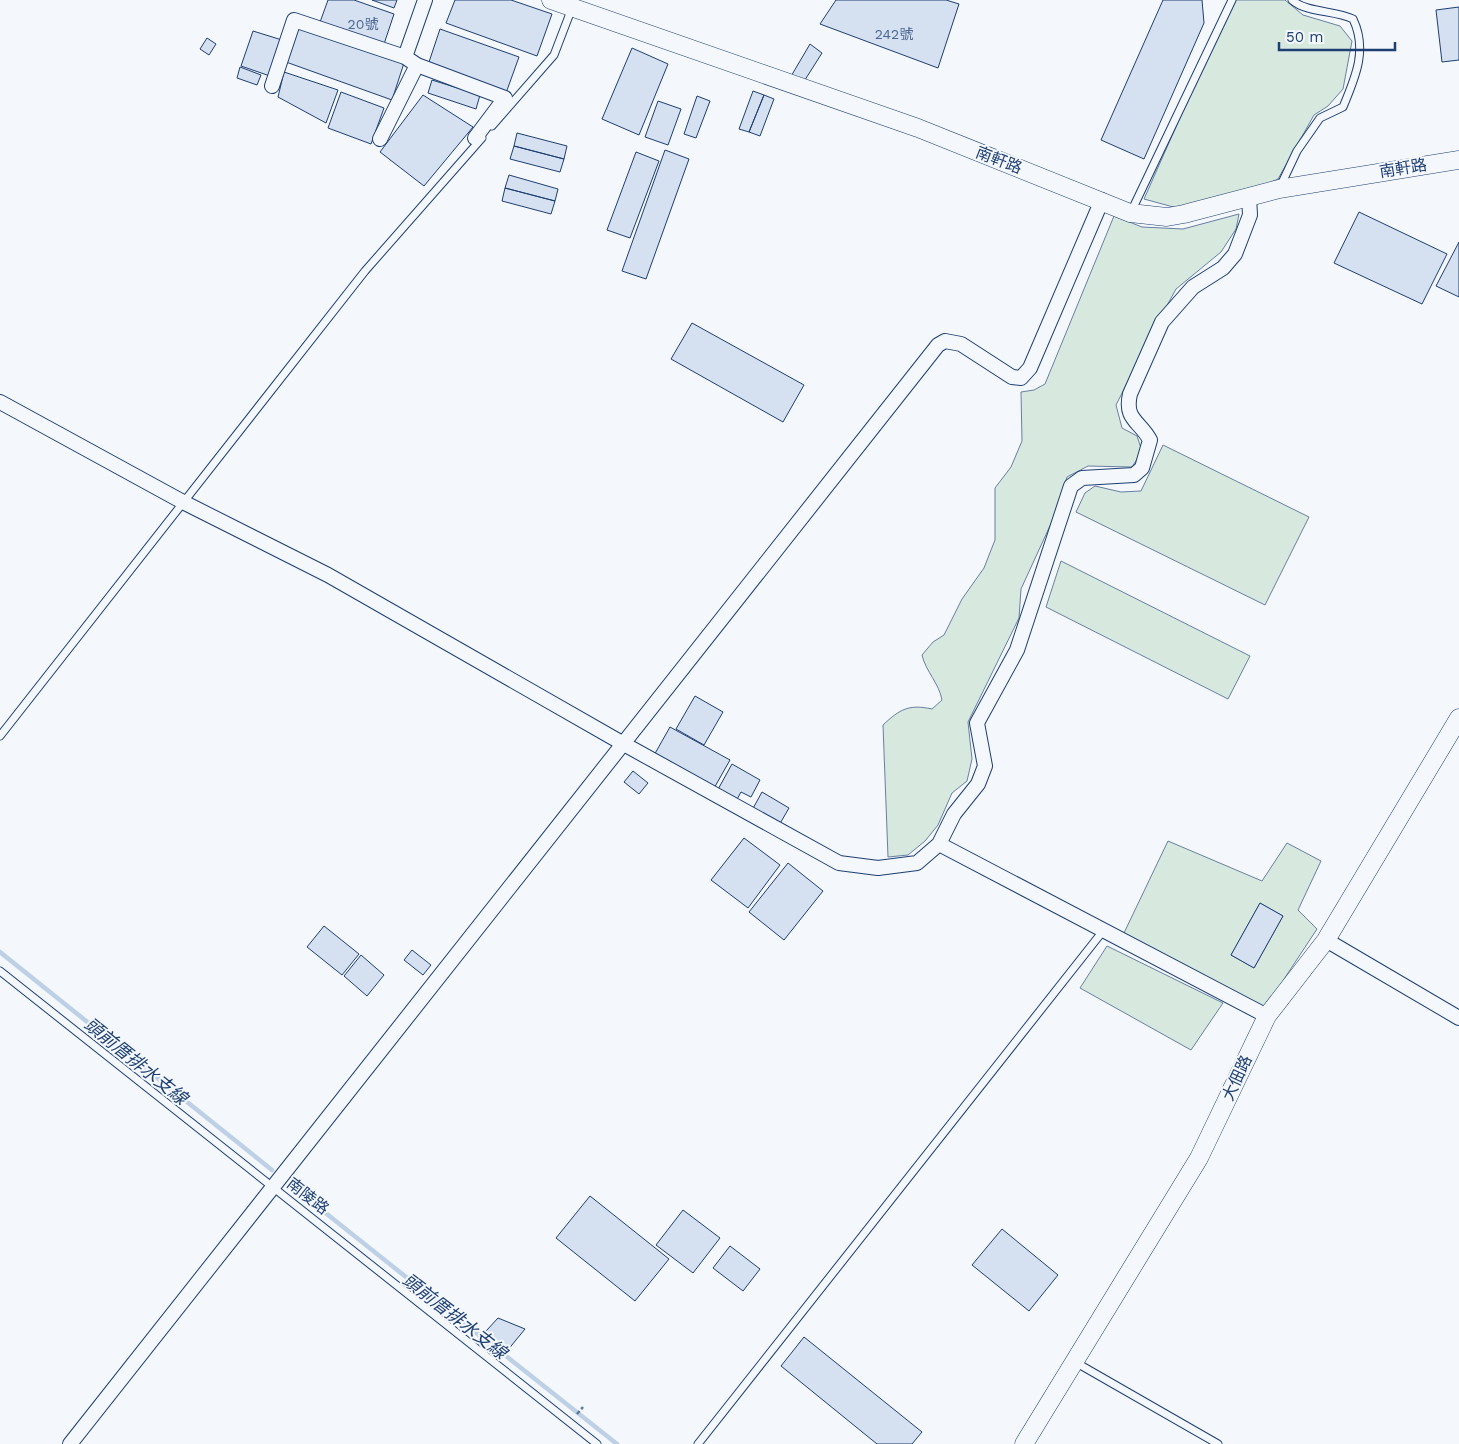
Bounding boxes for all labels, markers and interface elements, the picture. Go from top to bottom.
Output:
house number: 20號 [348,16,378,32]
scale bar [1279,20,1395,52]
house number: 242號 [875,26,913,42]
text: 50 m [1286,28,1323,46]
street label: 南軒路 [973,143,1025,177]
street label: 南軒路 [1378,155,1428,181]
water label: 頭前厝排水支線 [80,1013,193,1110]
street label: 大佃路 [1218,1052,1256,1104]
street label: 南陵路 [283,1174,333,1218]
water label: 頭前厝排水支線 [399,1269,513,1364]

